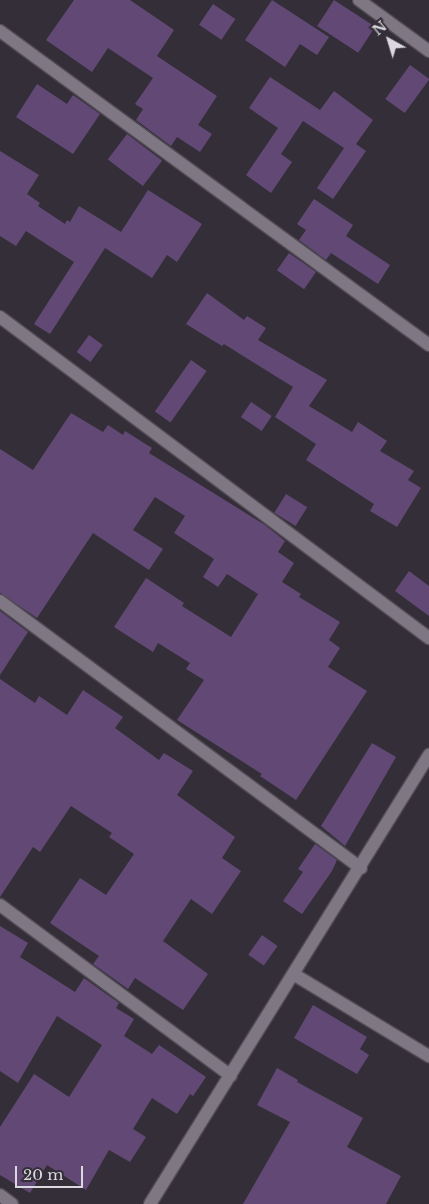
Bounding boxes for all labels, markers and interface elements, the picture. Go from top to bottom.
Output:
north arrow [364,15,414,65]
text: N [369,17,390,39]
scale bar [18,1156,85,1188]
text: 20 m [23,1165,63,1184]

